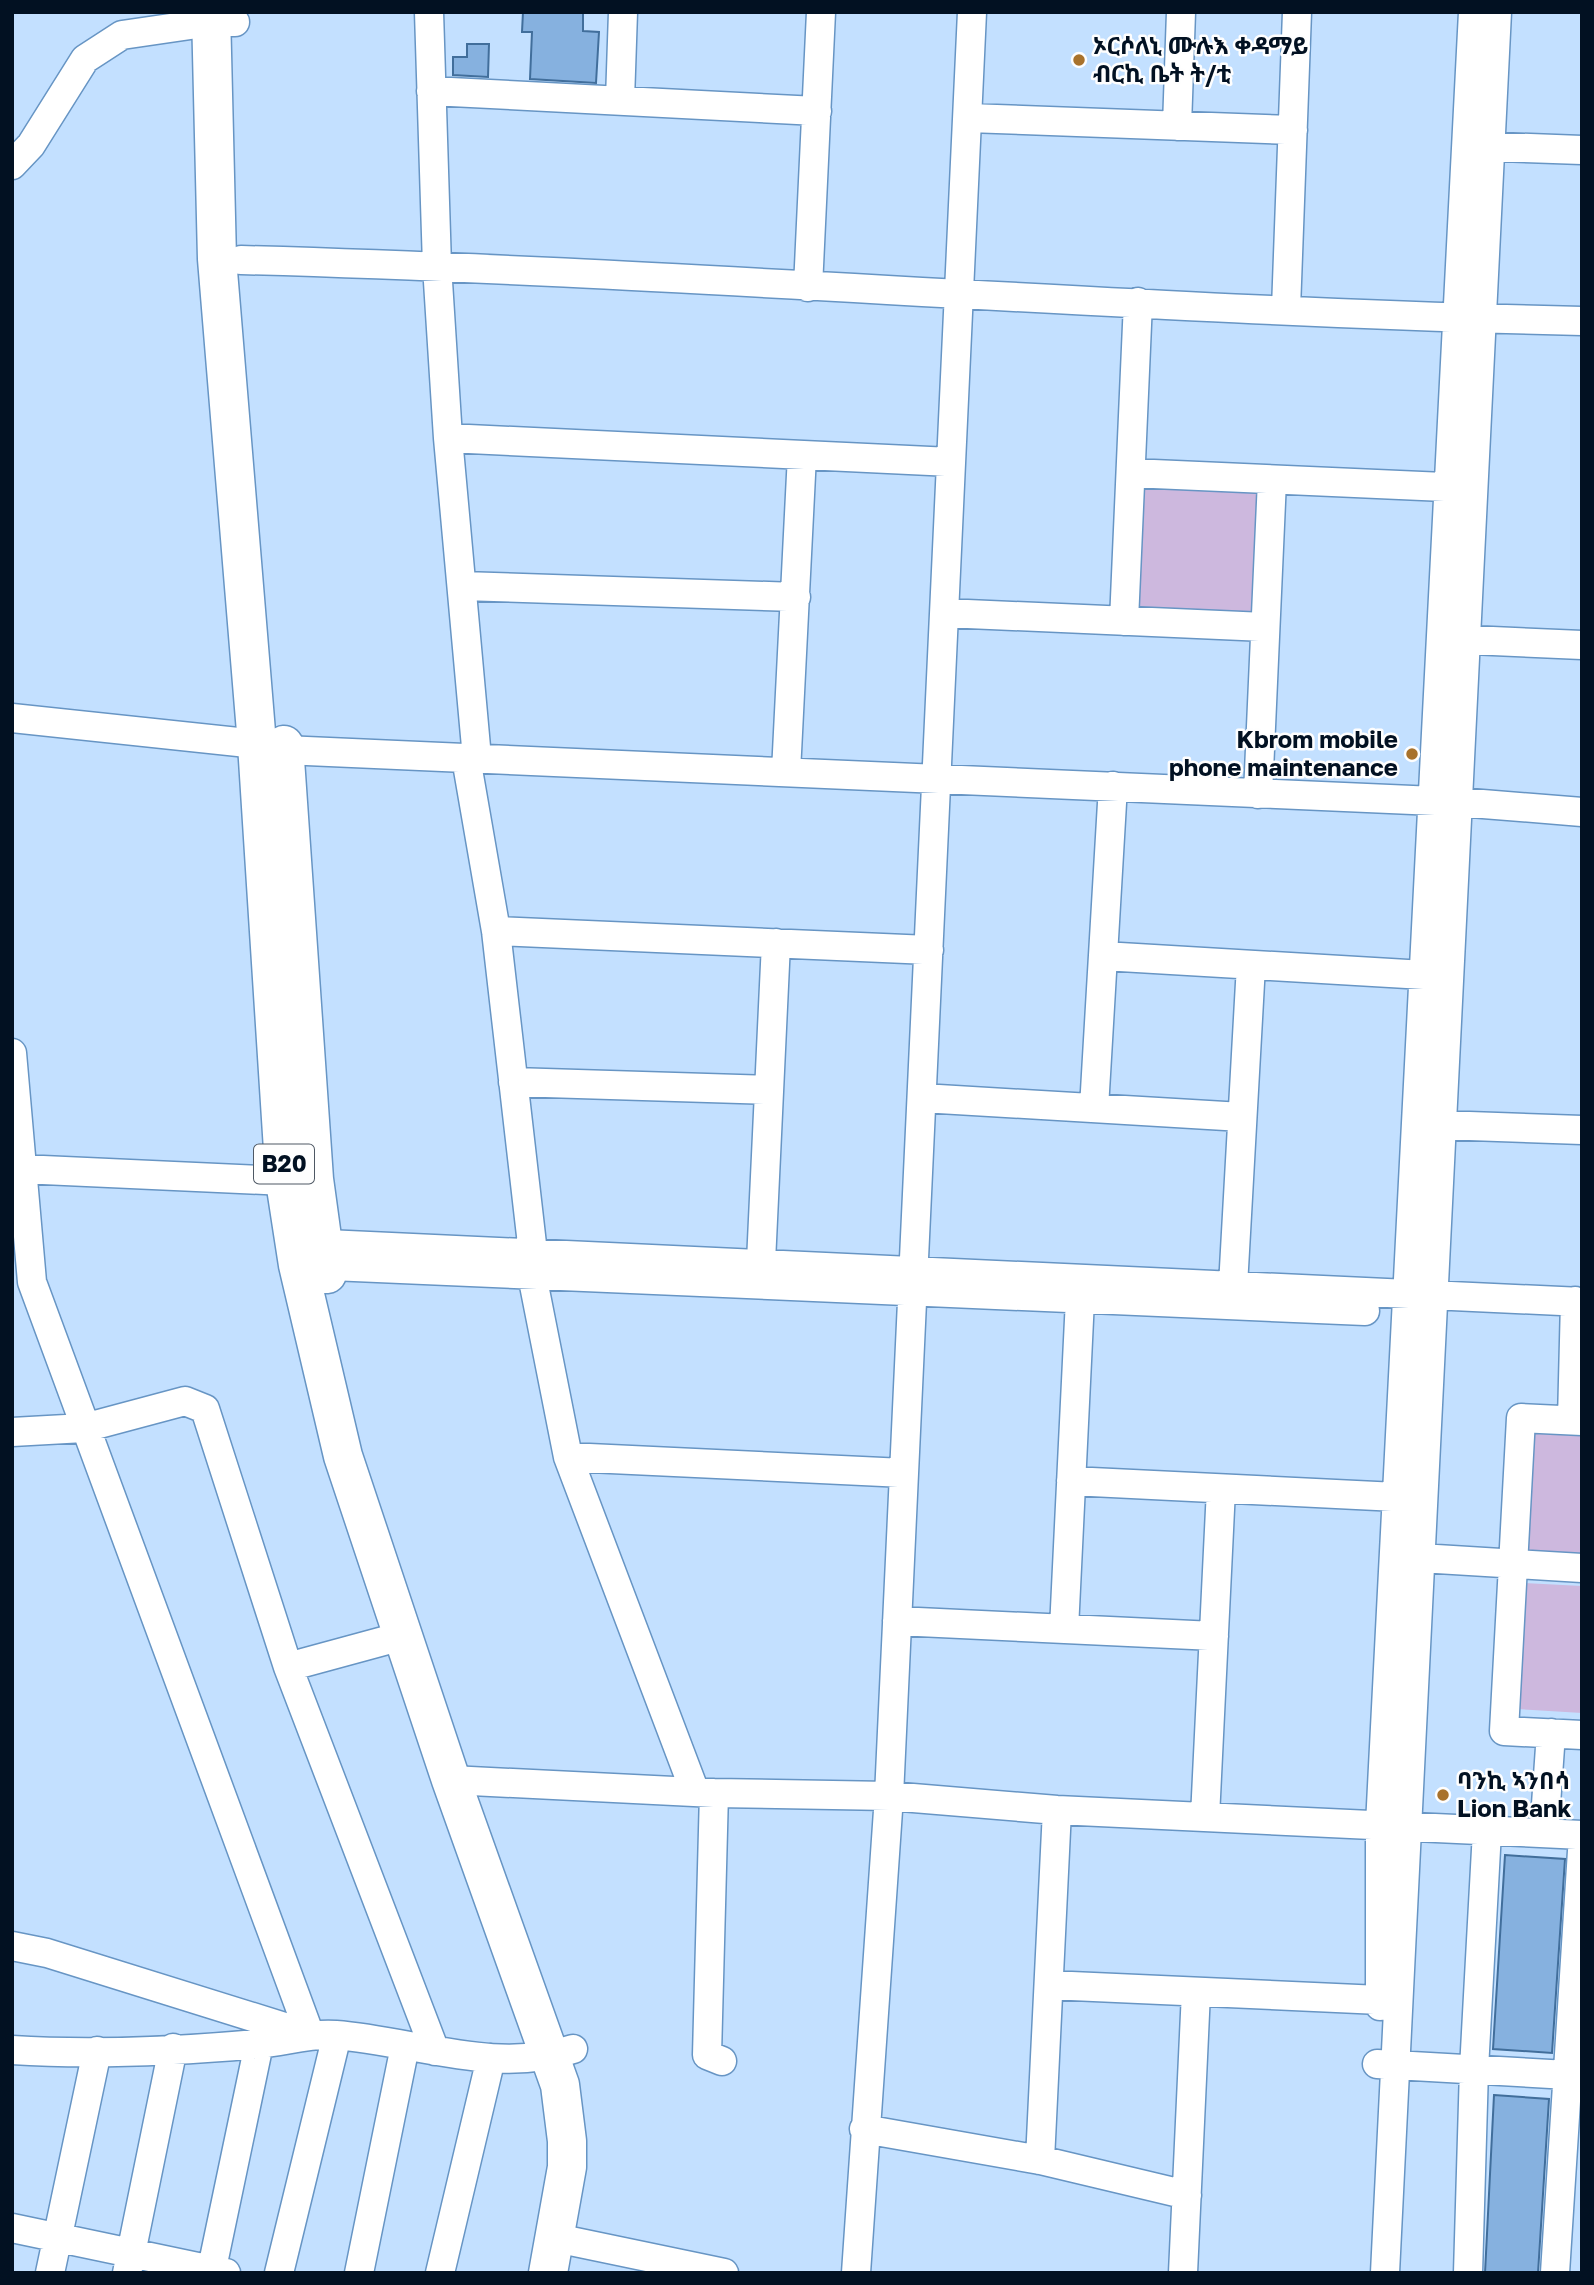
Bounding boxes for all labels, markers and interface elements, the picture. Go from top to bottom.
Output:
place label: ኦርሶለኒ ሙሉእ ቀዳማይ ብርኪ ቤት ት/ቲ [1093,30,1309,87]
marker: ኦርሶለኒ ሙሉእ ቀዳማይ ብርኪ ቤት ት/ቲ [1071,52,1087,68]
place label: Kbrom mobile phone maintenance [1169,724,1398,781]
marker: Kbrom mobile phone maintenance [1404,746,1420,762]
road number: B20 [254,1144,314,1184]
place label: ባንኪ ኣንበሳ Lion Bank [1457,1765,1572,1822]
marker: ባንኪ ኣንበሳ Lion Bank [1435,1787,1451,1803]

